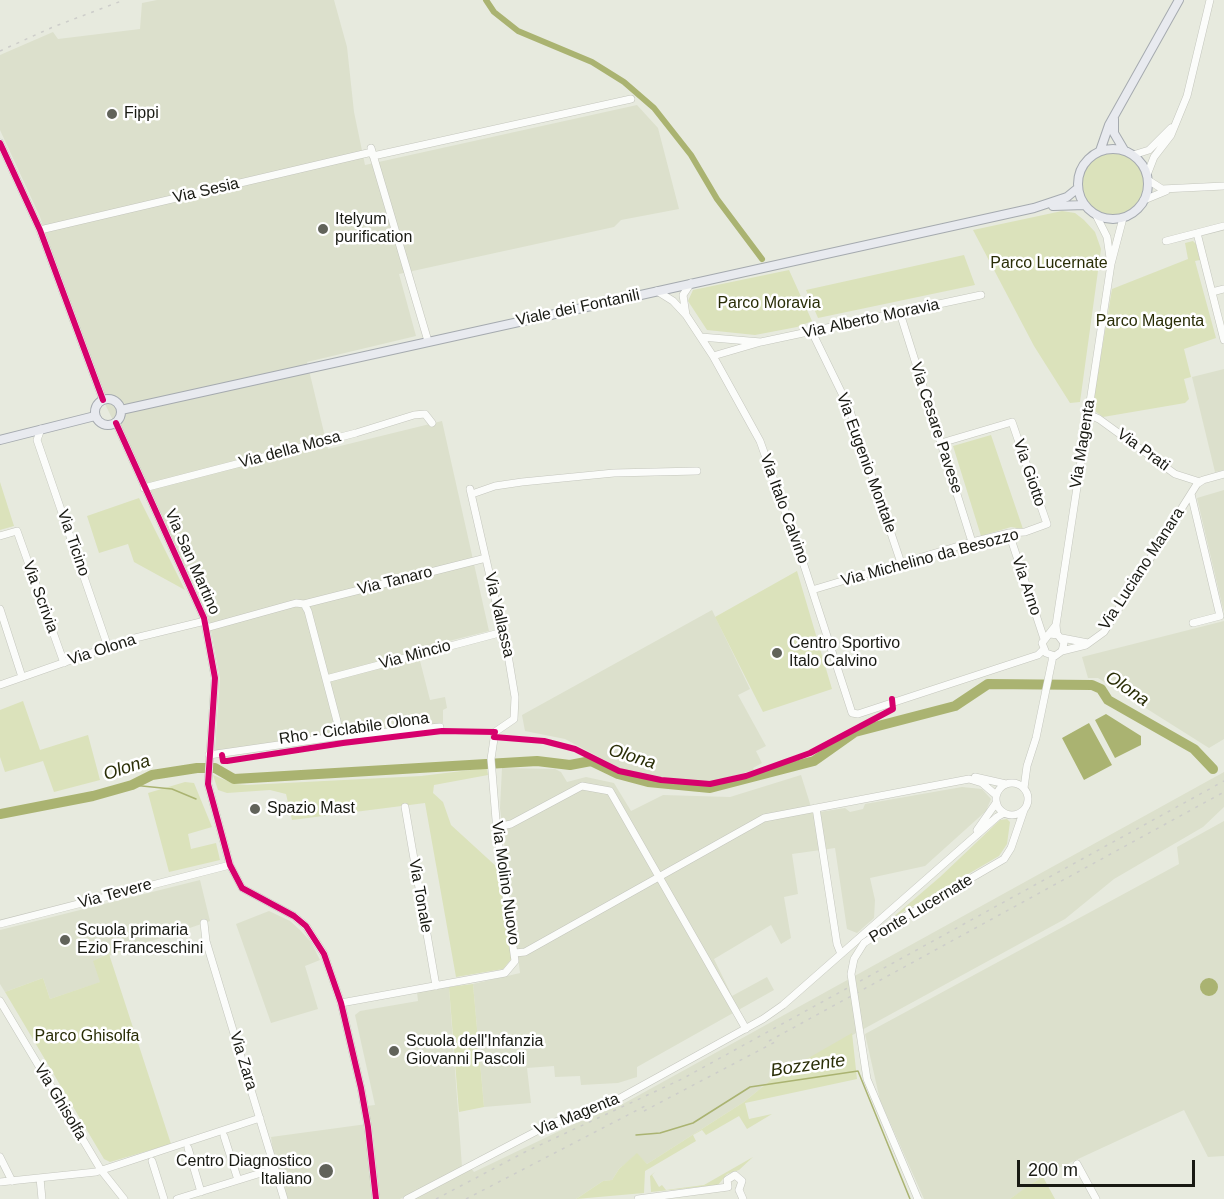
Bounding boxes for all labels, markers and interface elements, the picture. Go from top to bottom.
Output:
place label: Fippi [124,104,159,124]
marker: Fippi [105,107,119,121]
street label: Via Sesia [171,174,241,208]
place label: Itelyum purification [335,210,412,248]
marker: Itelyum purification [316,222,330,236]
park label: Parco Lucernate [990,254,1108,274]
street label: Viale dei Fontanili [514,286,642,330]
park label: Parco Moravia [717,294,821,314]
street label: Via Alberto Moravia [801,295,941,343]
park label: Parco Magenta [1096,312,1204,332]
street label: Via Cesare Pavese [906,360,966,496]
street label: Via Eugenio Montale [832,390,900,536]
street label: Via Magenta [1067,398,1099,490]
street label: Via Prati [1113,425,1173,475]
street label: Via della Mosa [237,427,343,473]
street label: Via Giotto [1009,437,1049,509]
street label: Via Italo Calvino [755,452,813,566]
street label: Via Luciano Manara [1095,504,1189,634]
street label: Via San Martino [160,506,224,618]
street label: Via Ticino [53,507,93,579]
street label: Via Michelino da Besozzo [839,525,1021,591]
street label: Via Arno [1007,554,1045,618]
street label: Via Scrivia [18,558,62,636]
street label: Via Tanaro [356,562,434,600]
street label: Via Vallassa [480,571,518,659]
street label: Via Olona [66,630,138,670]
place label: Centro Sportivo Italo Calvino [789,634,900,672]
street label: Via Mincio [377,636,453,674]
marker: Centro Sportivo Italo Calvino [770,646,784,660]
water label: Olona [1101,667,1153,711]
street label: Rho - Ciclabile Olona [278,709,430,749]
water label: Olona [606,740,658,774]
water label: Olona [101,750,153,786]
place label: Spazio Mast [267,799,355,819]
marker: Spazio Mast [248,802,262,816]
street label: Via Molino Nuovo [487,820,523,946]
street label: Via Tonale [404,858,436,934]
street label: Ponte Lucernate [866,871,976,947]
street label: Via Tevere [76,875,154,913]
place label: Scuola primaria Ezio Franceschini [77,921,203,959]
marker: Scuola primaria Ezio Franceschini [58,933,72,947]
park label: Parco Ghisolfa [35,1027,139,1047]
street label: Via Zara [225,1029,261,1093]
place label: Scuola dell'Infanzia Giovanni Pascoli [406,1032,543,1070]
marker: Scuola dell'Infanzia Giovanni Pascoli [387,1044,401,1058]
water label: Bozzente [769,1050,847,1082]
street label: Via Ghisolfa [30,1060,90,1144]
street label: Via Magenta [532,1089,622,1141]
scale bar [1020,1148,1198,1186]
place label: Centro Diagnostico Italiano [176,1152,312,1190]
text: 200 m [1028,1160,1078,1180]
marker: Centro Diagnostico Italiano [317,1162,335,1180]

